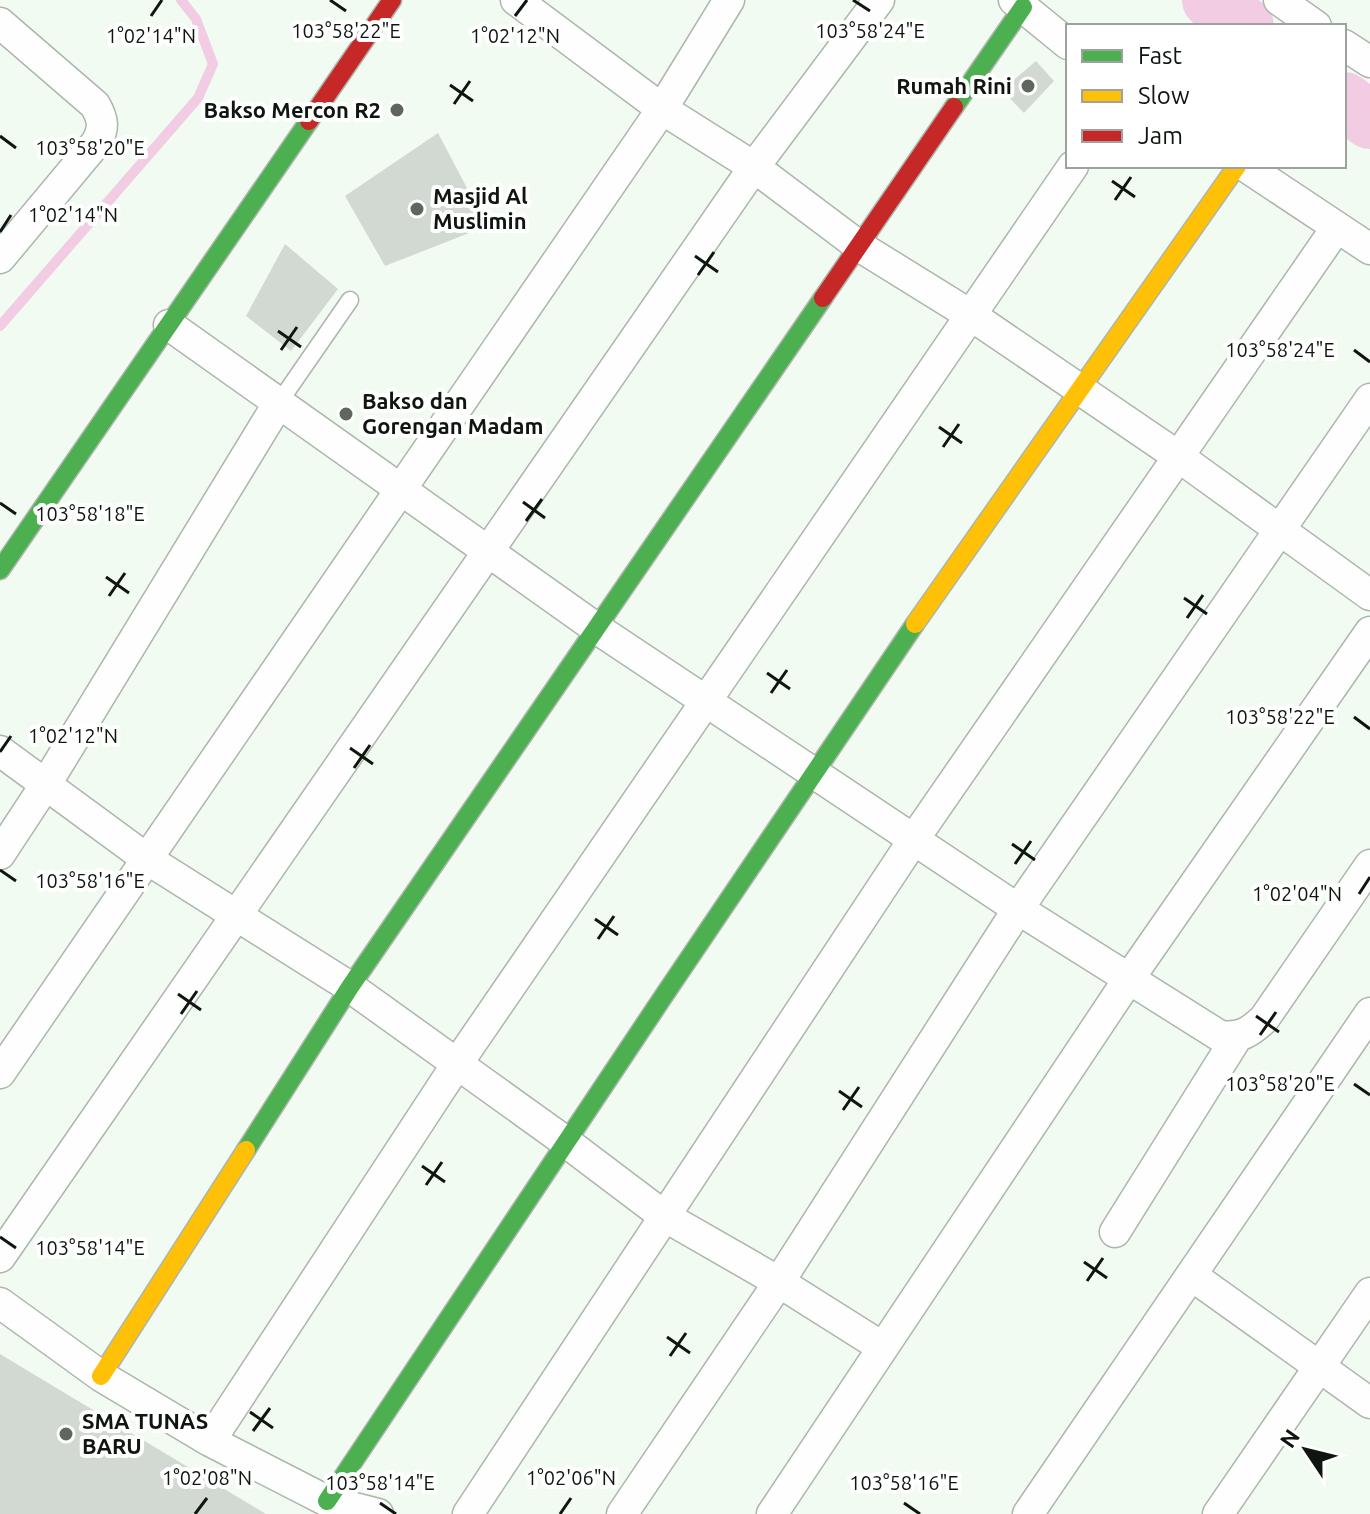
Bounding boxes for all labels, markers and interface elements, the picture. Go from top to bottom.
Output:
text: 103°58'22"E [291,19,401,42]
text: 103°58'24"E [815,19,925,42]
text: 1°02'14"N [106,24,196,47]
text: 1°02'12"N [470,24,560,47]
legend [1066,24,1346,168]
text: Fast [1138,42,1182,69]
place label: Rumah Rini [896,73,1012,98]
marker: Rumah Rini [1019,77,1037,95]
text: Slow [1138,82,1190,109]
place label: Bakso Mercon R2 [204,97,381,122]
marker: Bakso Mercon R2 [388,101,406,119]
text: Jam [1138,122,1183,149]
text: 103°58'20"E [35,136,145,159]
place label: Masjid Al Muslimin [433,183,528,233]
marker: Masjid Al Muslimin [408,200,426,218]
text: 1°02'14"N [28,203,118,226]
text: 103°58'24"E [1225,338,1335,361]
place label: Bakso dan Gorengan Madam [362,388,543,438]
marker: Bakso dan Gorengan Madam [337,405,355,423]
text: 103°58'18"E [35,502,145,525]
text: 103°58'22"E [1225,705,1335,728]
text: 1°02'12"N [28,724,118,747]
text: 103°58'16"E [35,869,145,892]
text: 1°02'04"N [1252,882,1342,905]
text: 103°58'20"E [1225,1072,1335,1095]
text: 103°58'14"E [35,1236,145,1259]
place label: SMA TUNAS BARU [82,1408,208,1458]
north arrow [1266,1410,1346,1490]
text: N [1274,1424,1304,1452]
marker: SMA TUNAS BARU [57,1425,75,1443]
text: 1°02'08"N [162,1466,252,1489]
text: 1°02'06"N [526,1466,616,1489]
text: 103°58'14"E [325,1471,435,1494]
text: 103°58'16"E [849,1471,959,1494]

